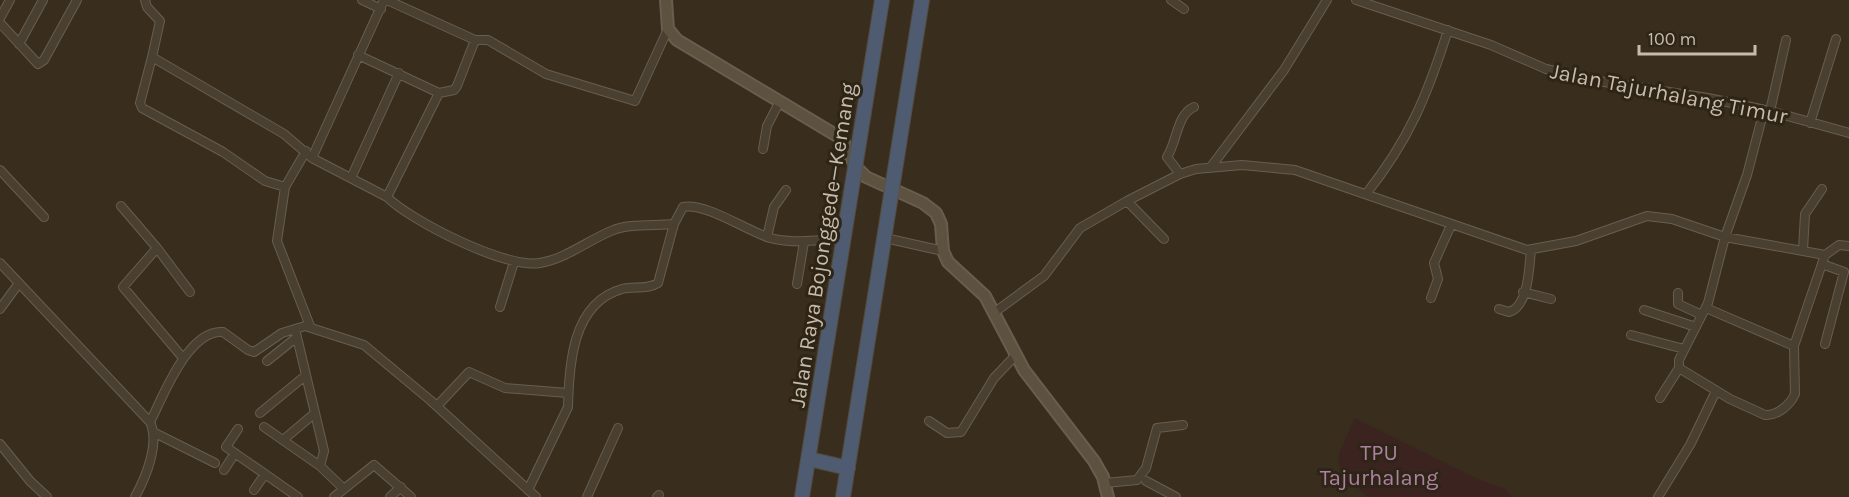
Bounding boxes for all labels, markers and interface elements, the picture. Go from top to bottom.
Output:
scale bar [1639,18,1754,56]
text: 100 m [1648,28,1696,50]
street label: Jalan Tajurhalang Timur [1548,58,1790,130]
street label: Jalan Raya Bojonggede—Kemang [784,80,862,409]
park label: TPU Tajurhalang [1320,440,1439,491]

